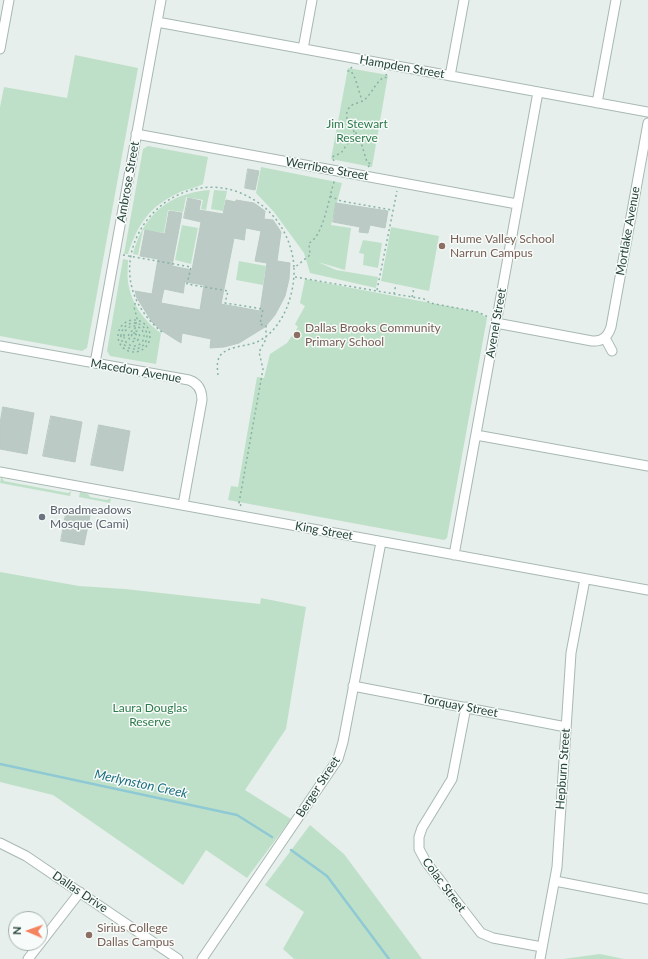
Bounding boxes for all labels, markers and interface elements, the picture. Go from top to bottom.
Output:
street label: Hampden Street [358,52,446,82]
park label: Jim Stewart Reserve [326,117,388,145]
street label: Ambrose Street [114,140,142,224]
street label: Werribee Street [285,155,369,183]
street label: Mortlake Avenue [613,185,643,277]
place label: Hume Valley School Narrun Campus [450,232,555,260]
marker: Hume Valley School Narrun Campus [437,241,447,251]
street label: Avenel Street [483,287,509,359]
place label: Dallas Brooks Community Primary School [305,321,441,349]
marker: Dallas Brooks Community Primary School [292,330,302,340]
street label: Macedon Avenue [89,356,183,386]
place label: Broadmeadows Mosque (Cami) [50,503,131,531]
marker: Broadmeadows Mosque (Cami) [37,512,47,522]
street label: King Street [294,519,354,543]
street label: Torquay Street [421,692,499,720]
park label: Laura Douglas Reserve [113,701,187,729]
street label: Hepburn Street [553,728,573,810]
street label: Berger Street [293,754,343,820]
water label: Merlynston Creek [93,767,189,801]
street label: Colac Street [419,855,469,915]
street label: Dallas Drive [50,868,110,916]
north arrow [8,911,48,951]
place label: Sirius College Dallas Campus [97,921,174,949]
text: N [10,926,23,935]
marker: Sirius College Dallas Campus [84,930,94,940]

